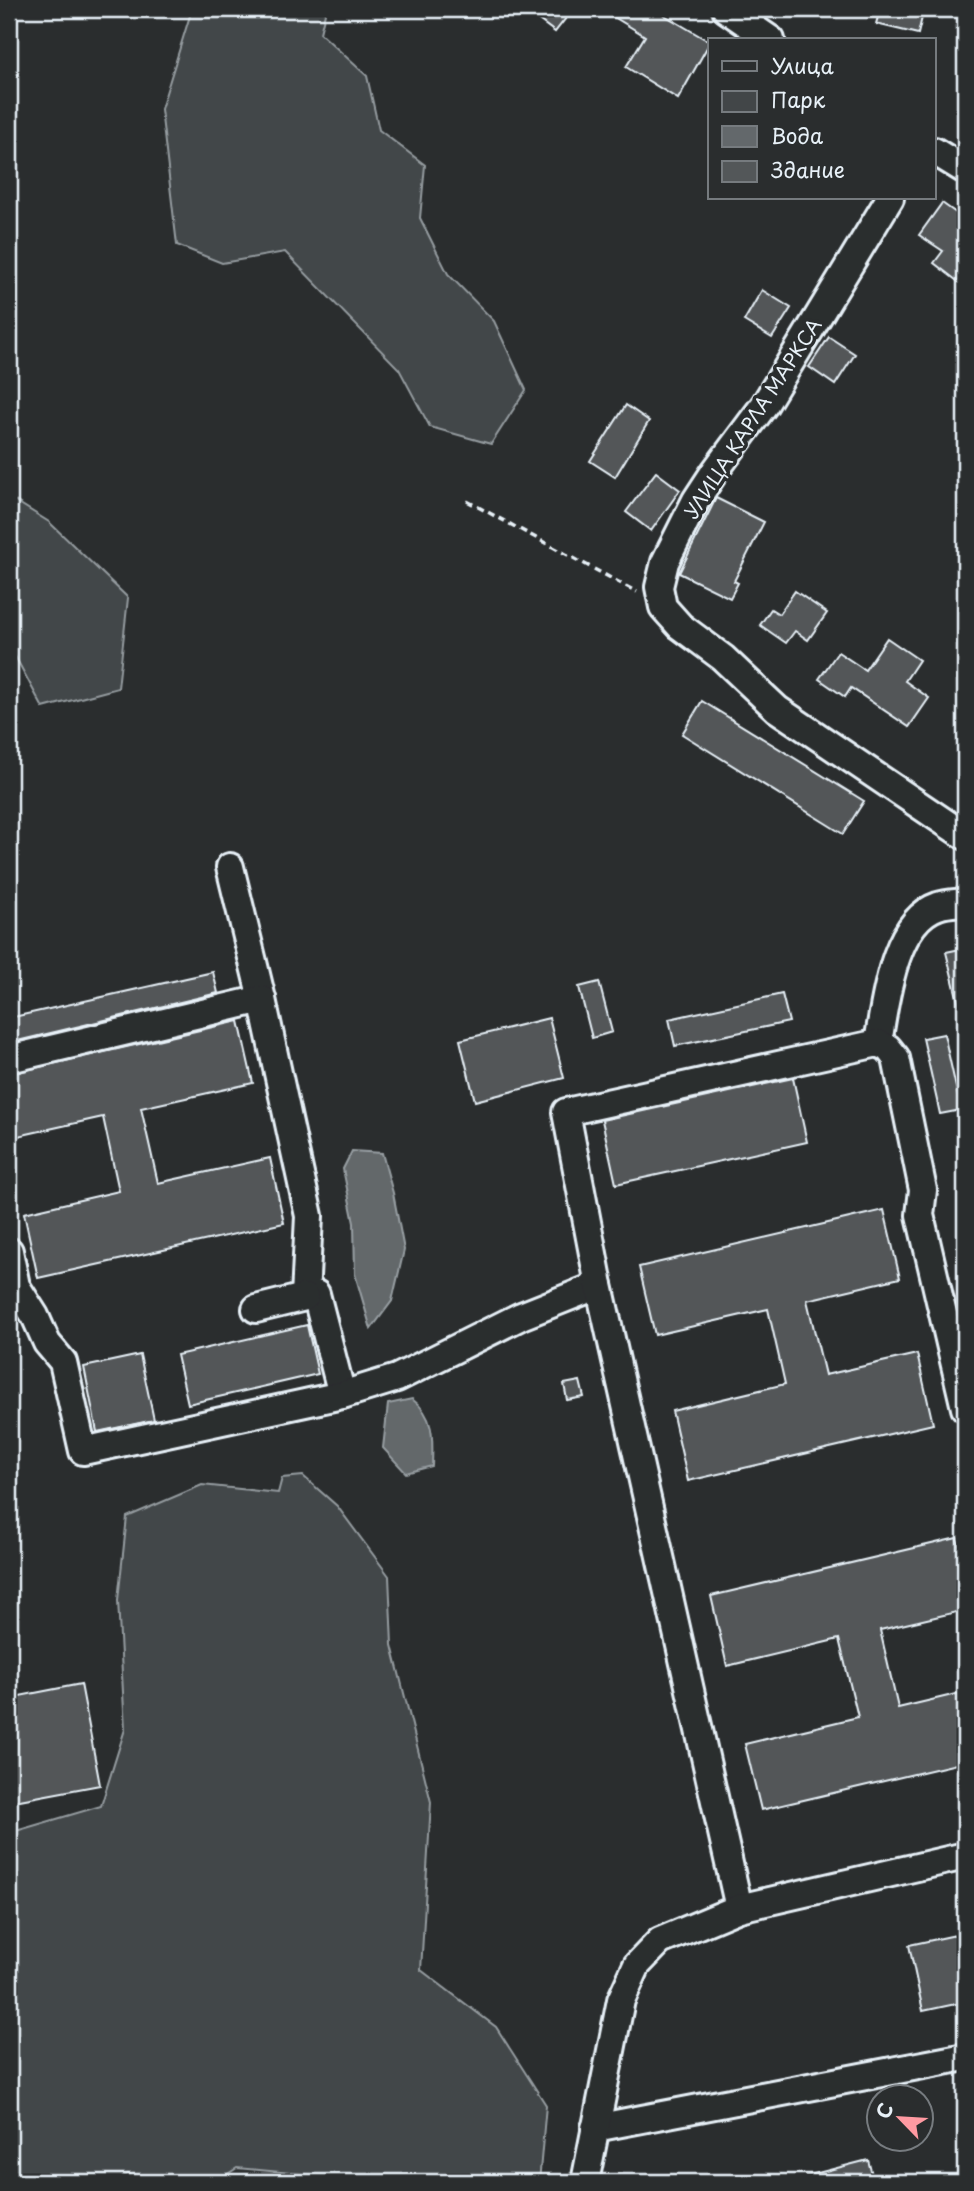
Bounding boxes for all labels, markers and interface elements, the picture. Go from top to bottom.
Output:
legend [708,38,936,200]
text: Улица [771,49,834,81]
text: Парк [771,83,826,115]
text: Вода [771,119,823,151]
text: Здание [771,153,845,185]
street label: УЛИЦА КАРЛА МАРКСА [677,312,827,524]
north arrow [866,2082,936,2152]
text: С [868,2098,899,2123]

